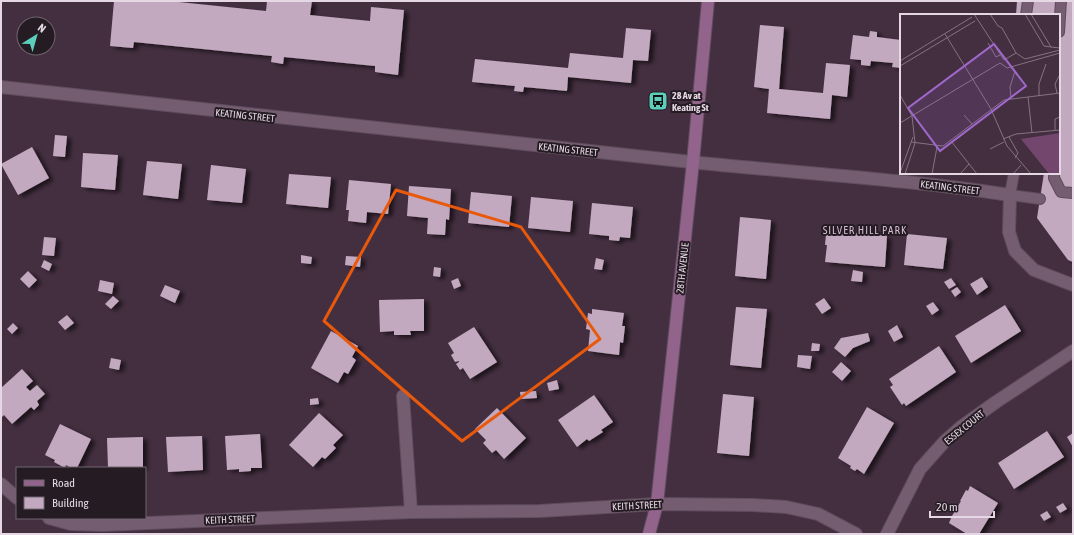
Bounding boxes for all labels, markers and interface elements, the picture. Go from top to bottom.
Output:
inset map [900,14,1060,174]
north arrow [16,16,56,56]
text: N [36,21,48,35]
bus stop icon: 28 Av at Keating St [647,90,669,112]
place label: 28 Av at Keating St [672,90,709,113]
street label: KEATING STREET [215,107,276,124]
street label: KEATING STREET [538,141,599,158]
street label: KEATING STREET [920,178,981,197]
district label: SILVER HILL PARK [823,224,907,236]
street label: 28TH AVENUE [674,241,691,294]
street label: ESSEX COURT [942,408,987,447]
legend [16,467,146,519]
text: Road [52,476,75,490]
scale bar [930,493,994,519]
text: Building [52,496,90,510]
street label: KEITH STREET [612,499,663,512]
text: 20 m [936,500,958,514]
street label: KEITH STREET [205,513,256,526]

